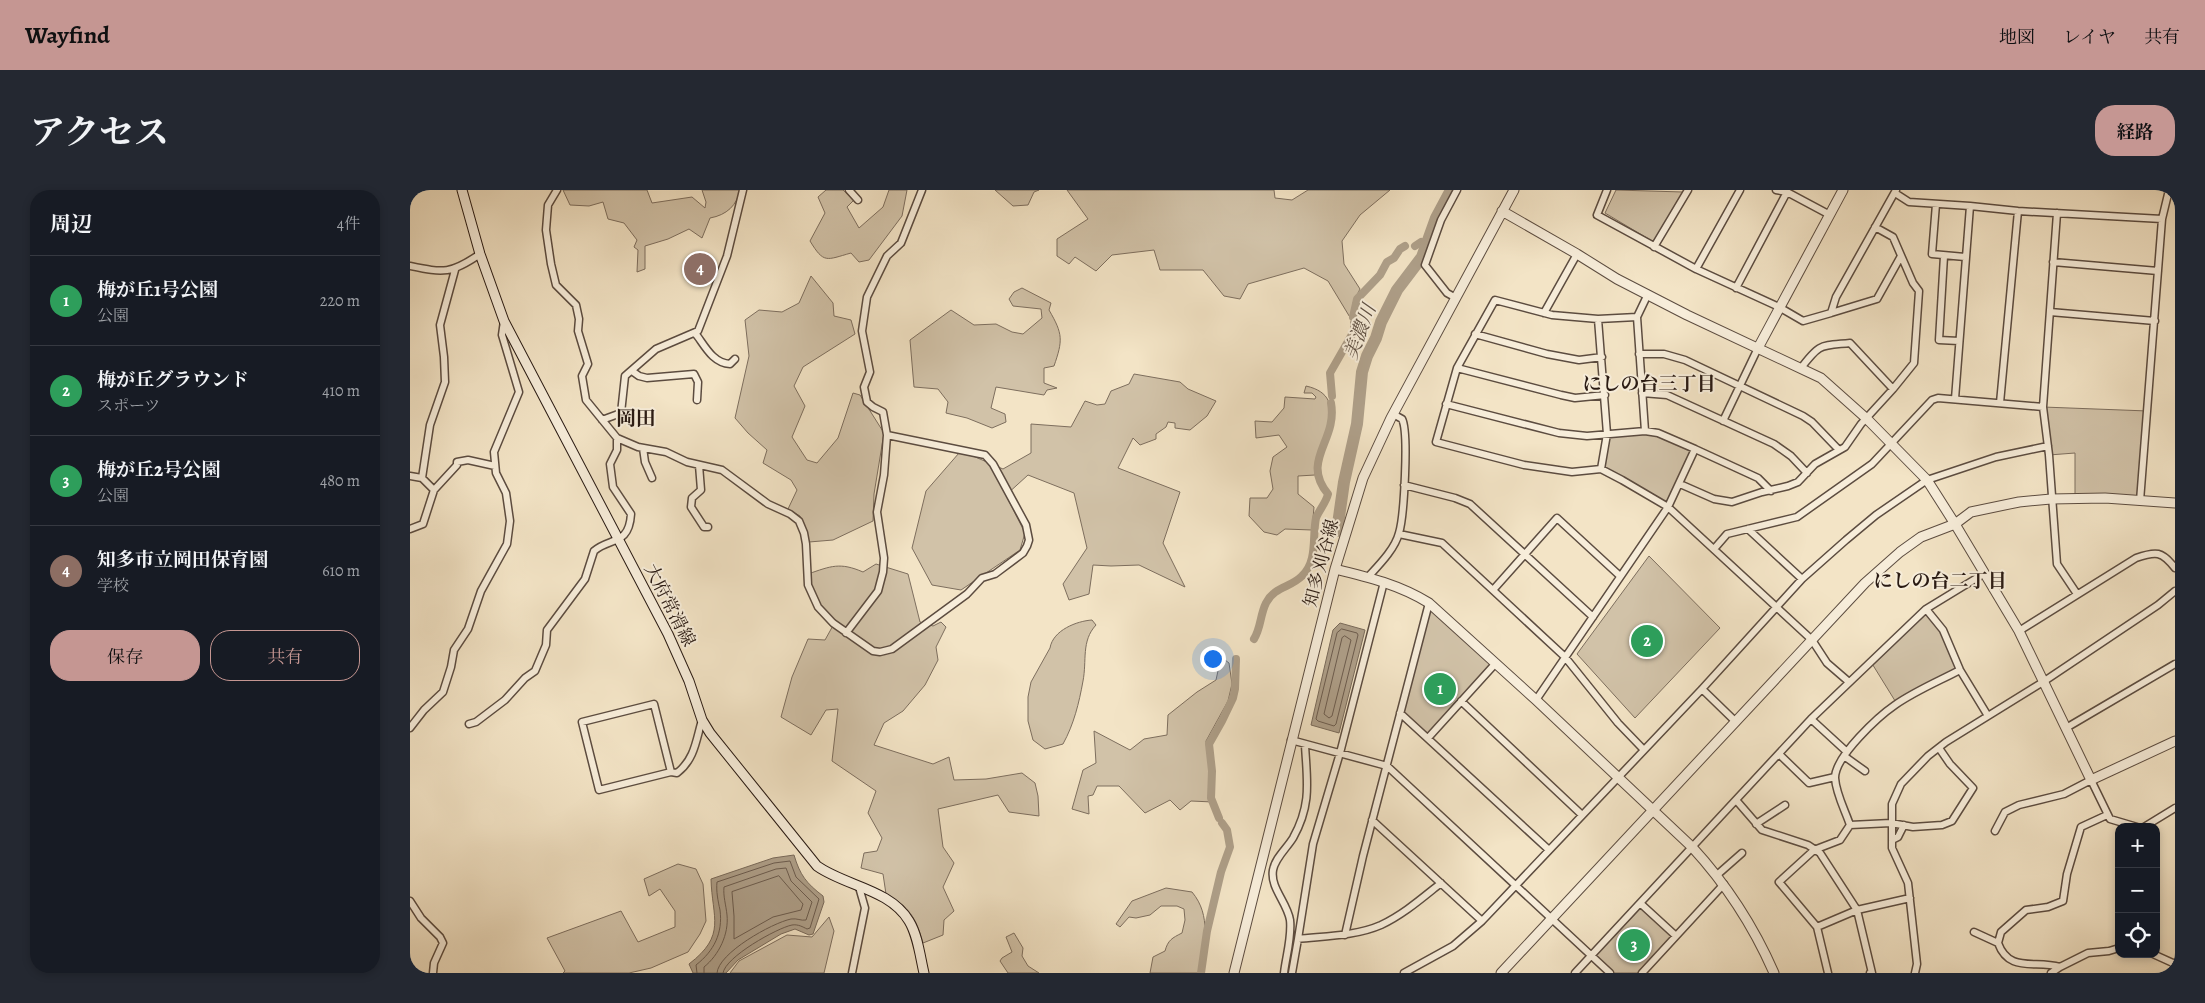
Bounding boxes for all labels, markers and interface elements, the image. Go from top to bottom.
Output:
text: Wayfind [25,19,110,51]
text: 地図 [1999,25,2035,49]
text: レイヤ [2063,25,2116,49]
text: 共有 [2144,25,2180,49]
button: 経路 [2095,105,2175,156]
text: アクセス [30,108,169,156]
text: 周辺 [50,210,92,238]
text: 4件 [337,213,360,235]
pin: 4 [684,250,716,288]
text: 梅が丘1号公園 [97,277,218,303]
text: 1 [63,290,69,312]
text: 220 m [320,290,360,312]
water label: 美濃川 [1338,299,1383,363]
text: 公園 [97,305,129,327]
text: 梅が丘グラウンド [97,367,249,393]
district label: にしの台三丁目 [1582,371,1716,397]
text: 2 [62,380,70,402]
text: 410 m [322,380,360,402]
text: スポーツ [97,395,160,417]
district label: 岡田 [616,405,656,432]
text: 梅が丘2号公園 [97,457,220,483]
text: 3 [63,470,69,492]
text: 480 m [320,470,360,492]
text: 公園 [97,485,129,507]
street label: 知多刈谷線 [1298,516,1344,610]
text: 知多市立岡田保育園 [97,547,268,573]
street label: 大府常滑線 [639,559,701,651]
text: 4 [62,560,70,582]
text: 610 m [322,560,360,582]
district label: にしの台二丁目 [1873,568,2007,594]
text: 学校 [97,575,129,597]
pin: 2 [1631,622,1663,660]
button: 保存 [50,630,200,681]
button: 共有 [210,630,360,681]
your location [1200,646,1226,672]
pin: 1 [1424,670,1456,708]
map controls [2115,823,2160,958]
button: + [2115,823,2160,868]
button: − [2115,868,2160,913]
button: locate [2115,913,2160,958]
pin: 3 [1618,926,1650,964]

